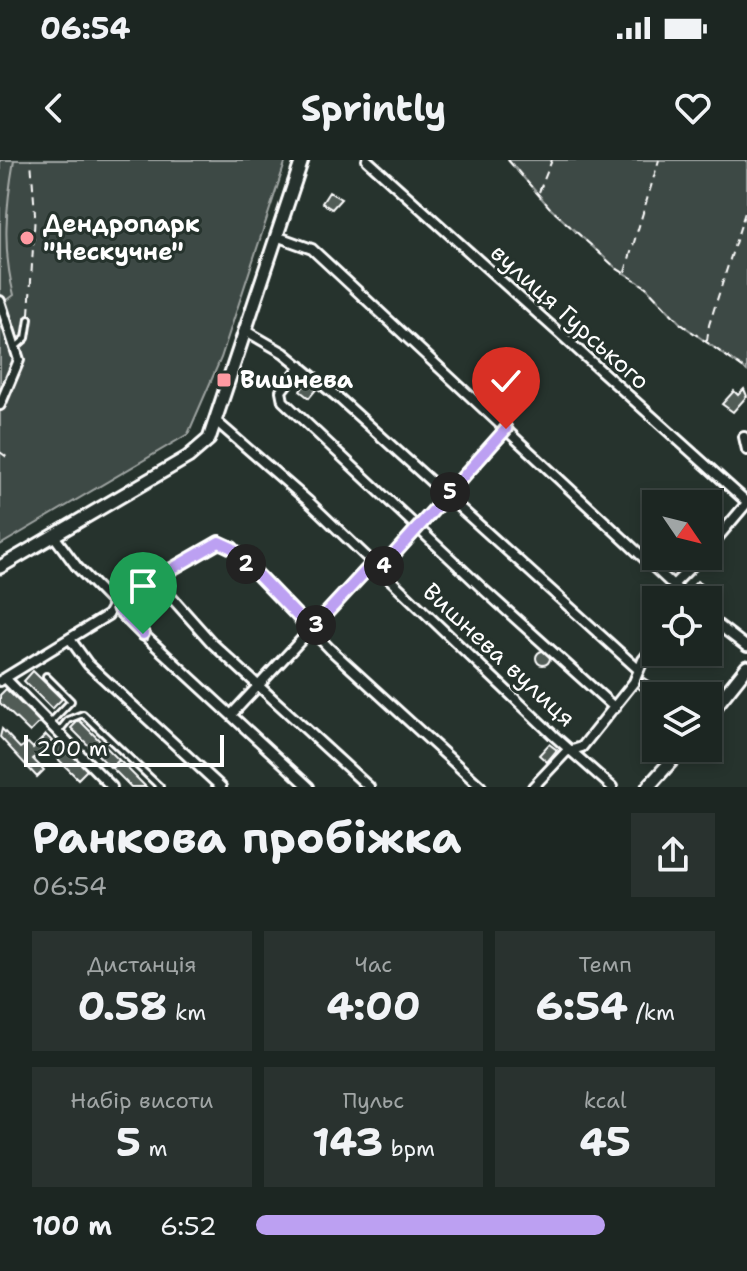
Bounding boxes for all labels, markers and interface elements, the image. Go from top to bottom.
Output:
text: 06:54 [40,8,130,49]
text: Sprintly [301,84,446,133]
icon: back [32,86,76,130]
icon: heart [671,86,715,130]
place label: Дендропарк "Нескучне" [43,208,200,268]
marker: Дендропарк "Нескучне" [18,229,36,247]
street label: вулиця Гурського [484,237,656,397]
pin [472,347,540,429]
icon: check [484,359,528,403]
place label: Вишнева [240,364,354,396]
marker: Вишнева [215,371,233,389]
pin: 5 [430,472,470,512]
text: 5 [443,477,457,506]
north arrow [642,490,722,570]
map controls [642,490,722,762]
pin: 2 [226,544,266,584]
pin: 4 [364,546,404,586]
text: 2 [238,549,254,578]
text: 4 [376,551,392,580]
pin [109,552,177,634]
icon: arrive [121,564,165,608]
street label: Вишнева вулиця [416,576,582,734]
button: locate [642,586,722,666]
pin: 3 [296,605,336,645]
text: 3 [308,610,324,639]
button: layers [642,682,722,762]
scale bar [24,731,224,767]
text: 200 m [36,734,108,763]
text: Ранкова пробіжка [32,808,462,867]
button: share [631,813,715,897]
text: 06:54 [32,868,107,903]
text: Дистанція [87,950,197,979]
text: Час [355,950,392,979]
text: Темп [579,950,632,979]
text: 0.58 [78,979,167,1033]
text: 4:00 [326,979,421,1033]
text: 6:54 [535,979,628,1033]
text: km [167,998,206,1027]
text: /km [628,998,675,1027]
text: Набір висоти [70,1086,213,1115]
text: Пульс [343,1086,404,1115]
text: kcal [584,1086,627,1115]
text: 5 [116,1115,141,1169]
text: 143 [312,1115,383,1169]
text: 45 [579,1115,631,1169]
text: m [141,1134,168,1163]
text: bpm [383,1134,435,1163]
text: 100 m [32,1208,112,1243]
text: 6:52 [160,1208,217,1243]

